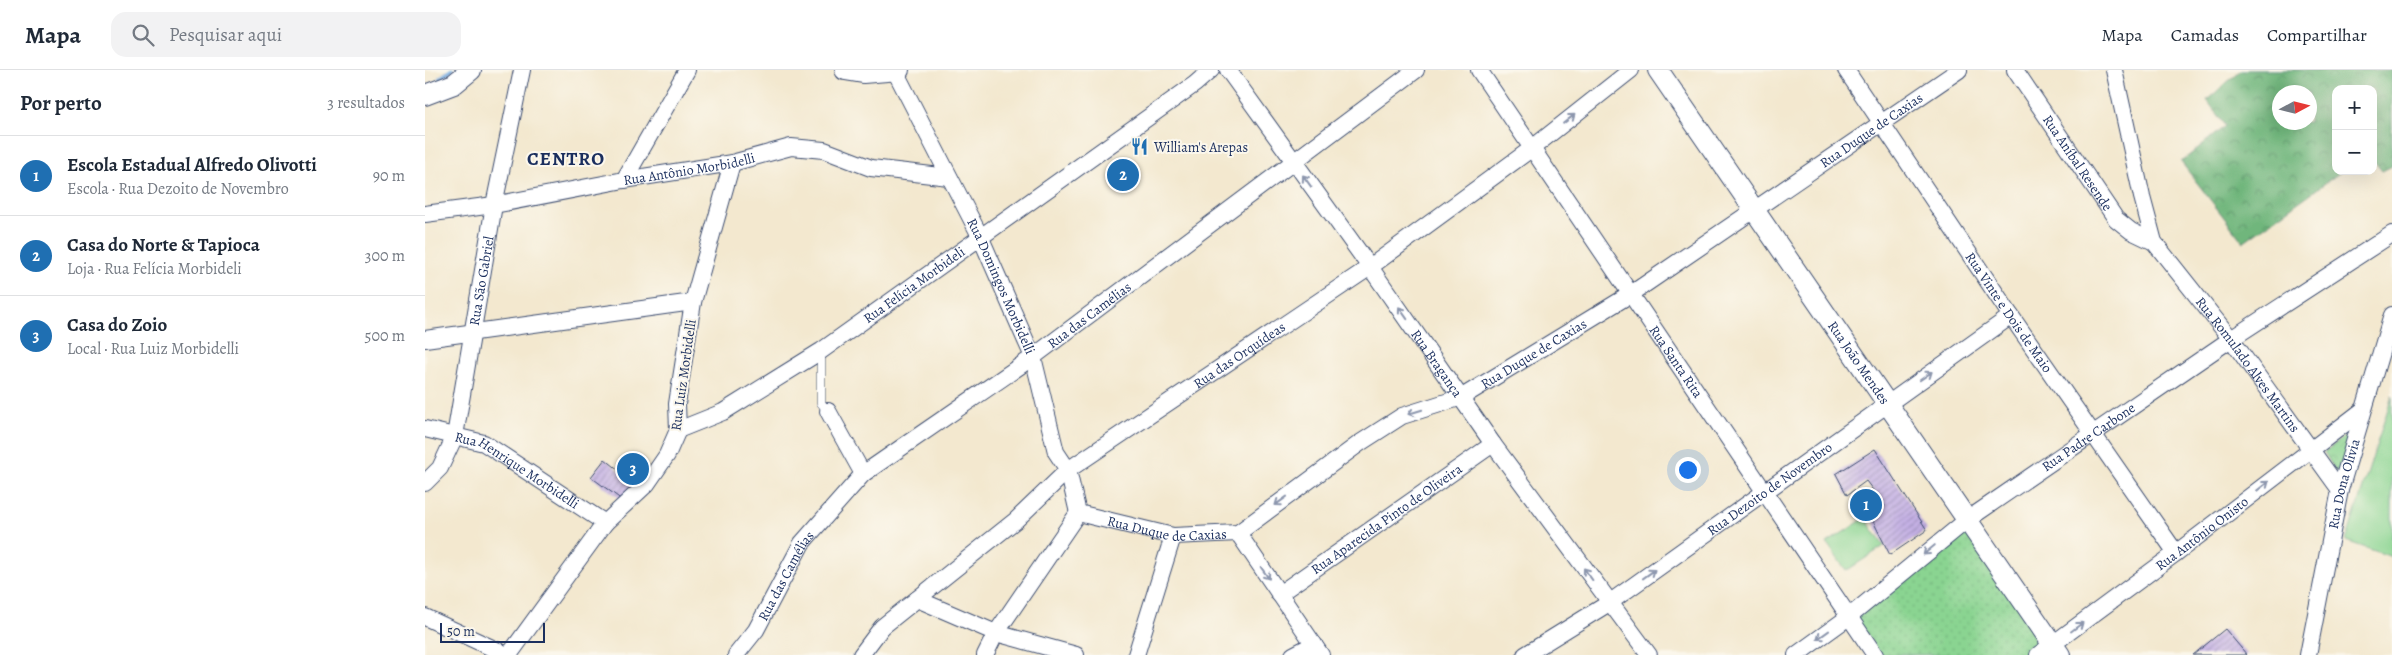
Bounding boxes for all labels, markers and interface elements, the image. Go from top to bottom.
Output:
search box [111,12,461,57]
text: Mapa [25,19,81,51]
icon: search [129,21,157,49]
text: Pesquisar aqui [169,22,282,48]
text: Mapa [2101,23,2143,47]
text: Camadas [2171,23,2239,47]
text: Compartilhar [2267,23,2367,47]
north arrow [2272,85,2317,130]
map controls [2332,85,2377,175]
button: + [2332,85,2377,130]
street label: Rua Duque de Caxias [1816,88,1927,172]
text: Por perto [20,89,102,117]
text: 3 resultados [327,92,405,114]
street label: Rua Aníbal Resende [2038,111,2117,215]
one-way arrow [1562,113,1575,124]
button: − [2332,130,2377,175]
restaurant icon: William's Arepas [1130,137,1150,157]
place label: William's Arepas [1153,138,1248,157]
district label: CENTRO [527,146,605,172]
street label: Rua Antônio Morbidelli [622,148,757,190]
text: Escola Estadual Alfredo Olivotti [67,152,317,178]
pin: 2 [1107,156,1139,194]
text: 1 [33,165,39,187]
text: 90 m [373,165,405,187]
one-way arrow [1302,175,1313,188]
text: Escola · Rua Dezoito de Novembro [67,178,289,200]
street label: Rua Domingos Morbidelli [962,215,1040,357]
text: Casa do Norte & Tapioca [67,232,260,258]
street label: Rua São Gabriel [465,234,499,327]
street label: Rua Felícia Morbideli [860,242,969,328]
text: 2 [32,245,40,267]
text: 300 m [365,245,405,267]
street label: Rua Vinte e Dois de Maio [1961,248,2057,377]
text: Loja · Rua Felícia Morbideli [67,258,242,280]
street label: Rua das Camélias [1044,278,1135,353]
street label: Rua Romulado Alves Martins [2191,293,2304,436]
one-way arrow [1398,306,1408,320]
text: Casa do Zoio [67,312,167,338]
street label: Rua Duque de Caxias [1477,314,1590,393]
street label: Rua das Orquídeas [1190,317,1289,393]
street label: Rua João Mendes [1823,317,1894,408]
street label: Rua Luiz Morbidelli [666,318,701,432]
street label: Rua Santa Rita [1645,322,1708,402]
text: 3 [33,325,39,347]
text: 500 m [365,325,405,347]
street label: Rua Bragança [1406,326,1467,401]
text: Local · Rua Luiz Morbidelli [67,338,239,360]
one-way arrow [1919,371,1933,381]
street label: Rua Padre Carbone [2038,398,2139,476]
one-way arrow [1408,407,1424,417]
street label: Rua Henrique Morbidelli [453,427,583,513]
street label: Rua Dona Olivia [2324,436,2365,531]
street label: Rua Dezoito de Novembro [1703,438,1836,540]
pin: 3 [617,450,649,488]
your location [1675,457,1701,483]
street label: Rua Aparecida Pinto de Oliveira [1307,459,1466,579]
one-way arrow [2256,481,2269,492]
pin: 1 [1850,486,1882,524]
street label: Rua Antônio Onisto [2152,492,2252,575]
one-way arrow [1274,496,1288,506]
street label: Rua Duque de Caxias [1105,511,1227,546]
street label: Rua das Camélias [754,527,819,624]
one-way arrow [1923,545,1936,556]
one-way arrow [1260,566,1270,580]
one-way arrow [1583,567,1593,581]
one-way arrow [1642,569,1656,579]
scale bar [440,620,545,643]
text: 50 m [447,622,475,641]
one-way arrow [2070,622,2084,632]
one-way arrow [1817,630,1830,641]

